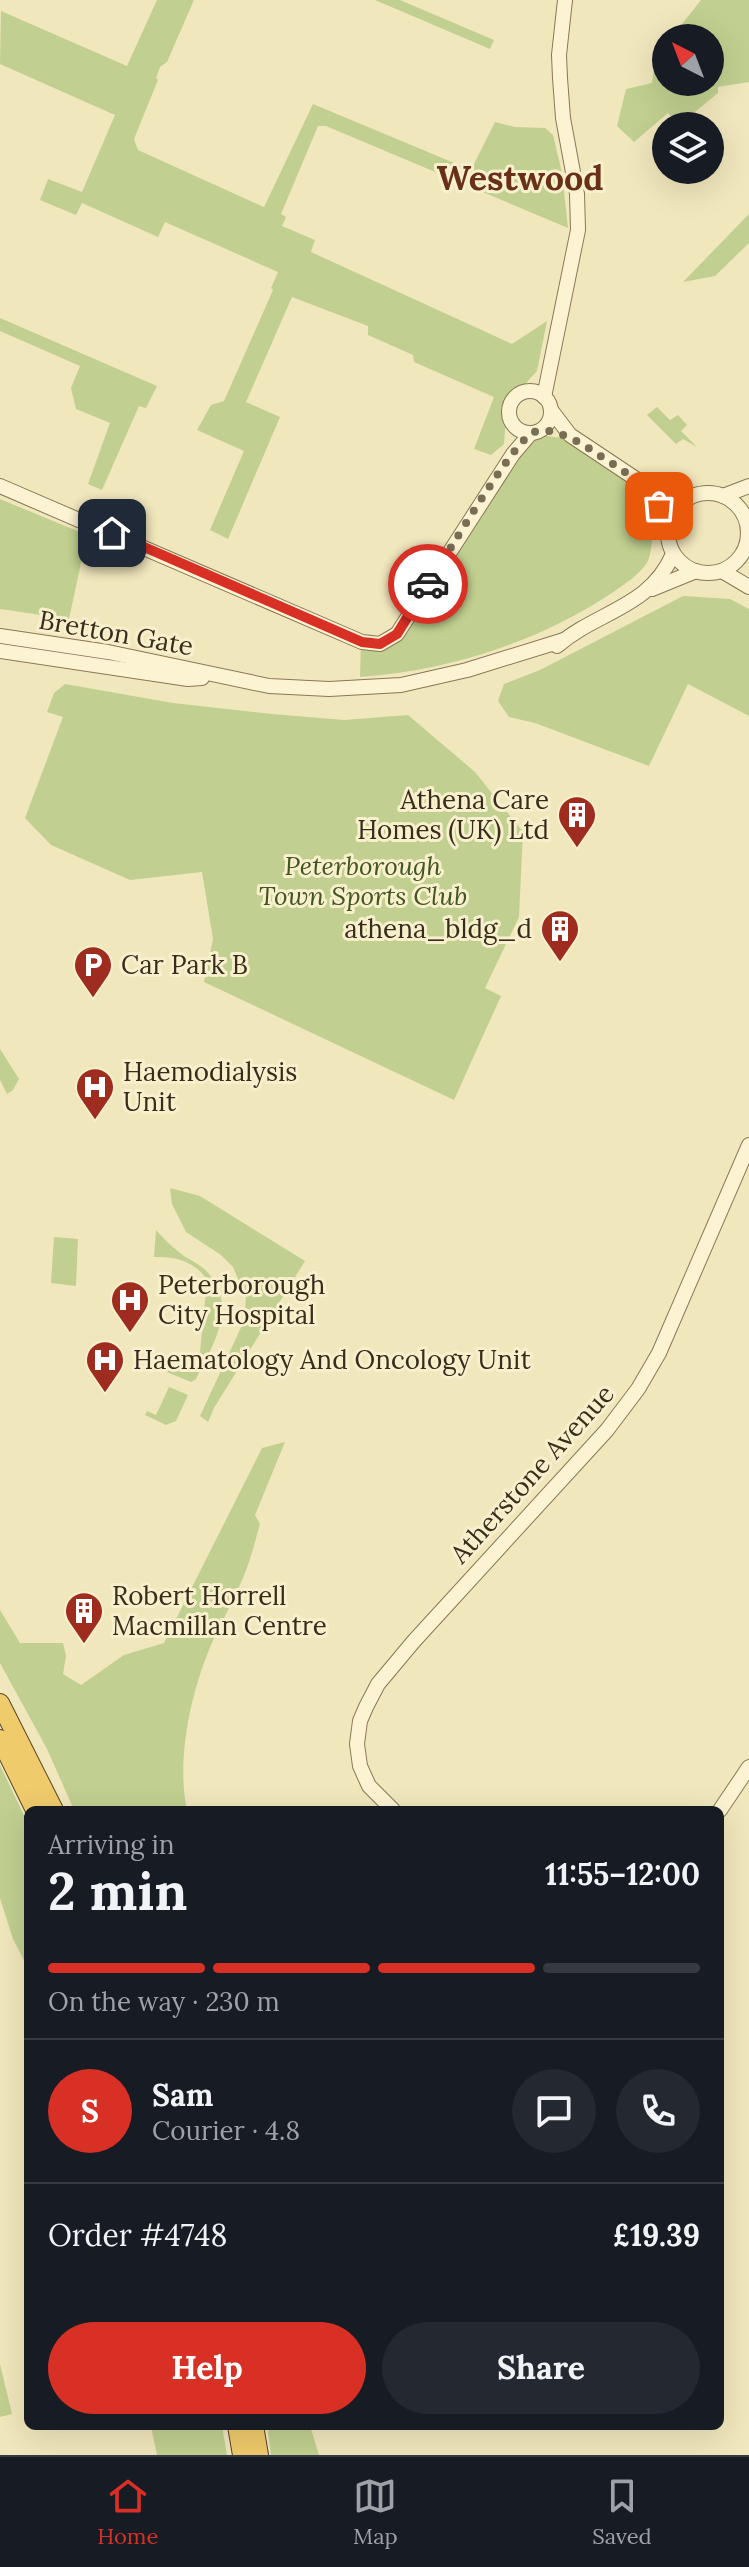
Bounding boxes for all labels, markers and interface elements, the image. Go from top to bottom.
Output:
north arrow [652,24,724,96]
map controls [652,24,724,184]
button: layers [652,112,724,184]
district label: Westwood [436,156,604,199]
pin [625,472,693,540]
icon: bag [637,484,681,528]
pin [78,499,146,567]
icon: home [90,511,134,555]
courier [388,544,468,624]
icon: car [406,562,450,606]
street label: Bretton Gate [36,603,196,662]
place label: Athena Care Homes (UK) Ltd [357,783,549,847]
building icon: Athena Care Homes (UK) Ltd [556,794,598,849]
park label: Peterborough Town Sports Club [259,849,467,912]
building icon: athena_bldg_d [539,908,581,963]
place label: athena_bldg_d [344,912,532,945]
parking icon: Car Park B [72,944,114,999]
place label: Car Park B [121,948,248,981]
place label: Haemodialysis Unit [123,1055,297,1118]
hospital icon: Haemodialysis Unit [74,1066,116,1121]
place label: Peterborough City Hospital [158,1268,325,1331]
hospital icon: Peterborough City Hospital [109,1279,151,1334]
hospital icon: Haematology And Oncology Unit [84,1339,126,1394]
place label: Haematology And Oncology Unit [133,1343,531,1376]
street label: Atherstone Avenue [442,1377,621,1571]
place label: Robert Horrell Macmillan Centre [112,1579,327,1642]
building icon: Robert Horrell Macmillan Centre [63,1590,105,1645]
text: Arriving in [48,1828,175,1861]
text: 11:55–12:00 [545,1855,700,1893]
text: 2 min [48,1858,187,1924]
text: On the way · 230 m [48,1985,280,2018]
button: chat [512,2069,596,2153]
button: phone [616,2069,700,2153]
text: Sam [152,2076,213,2114]
text: S [81,2092,99,2130]
text: Courier · 4.8 [152,2114,300,2147]
text: Order #4748 [48,2216,227,2254]
text: £19.39 [613,2216,700,2254]
button: Help [48,2322,366,2414]
button: Share [382,2322,700,2414]
tab: Home [97,2474,158,2550]
tab: Map [353,2474,398,2550]
tab: Saved [592,2474,652,2550]

